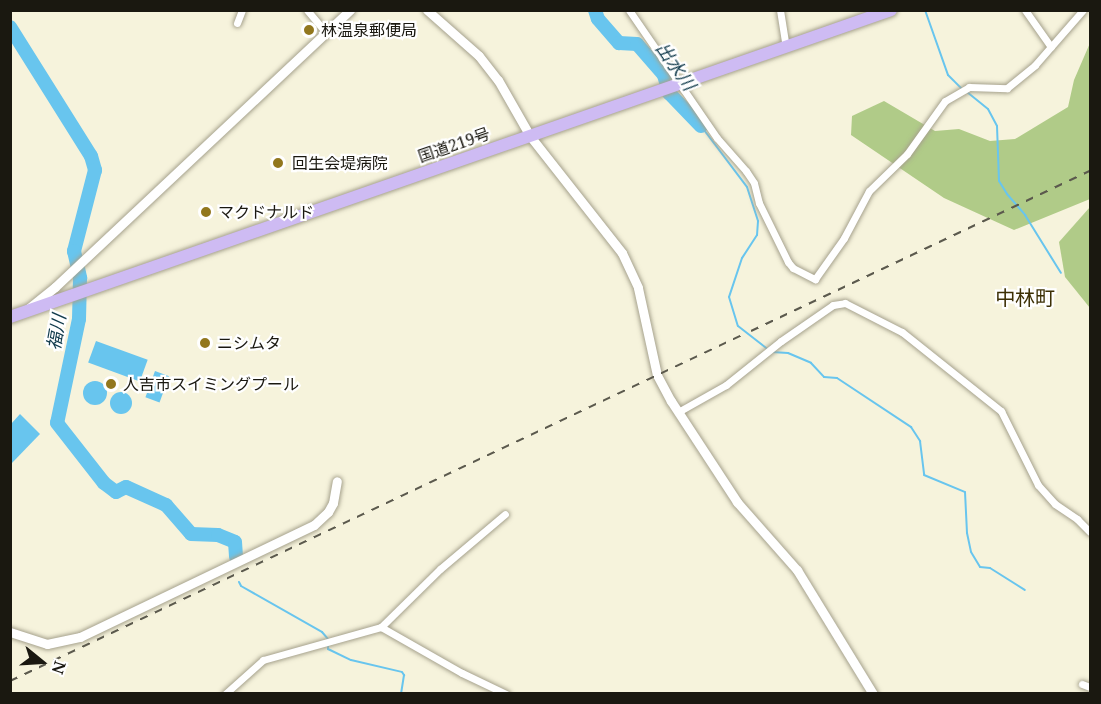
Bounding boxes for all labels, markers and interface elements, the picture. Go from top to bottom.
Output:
place label: 林温泉郵便局 [321,20,417,40]
marker: 林温泉郵便局 [302,23,316,37]
water label: 出水川 [652,38,700,94]
street label: 国道219号 [415,124,493,166]
place label: 回生会堤病院 [292,153,388,173]
marker: 回生会堤病院 [269,154,287,172]
place label: マクドナルド [218,202,314,222]
marker: マクドナルド [199,205,213,219]
district label: 中林町 [995,285,1055,309]
water label: 福川 [42,312,70,352]
place label: ニシムタ [217,333,281,353]
marker: ニシムタ [198,336,212,350]
place label: 人吉市スイミングプール [123,374,299,394]
marker: 人吉市スイミングプール [104,377,118,391]
north arrow [12,632,72,692]
text: N [47,658,72,677]

